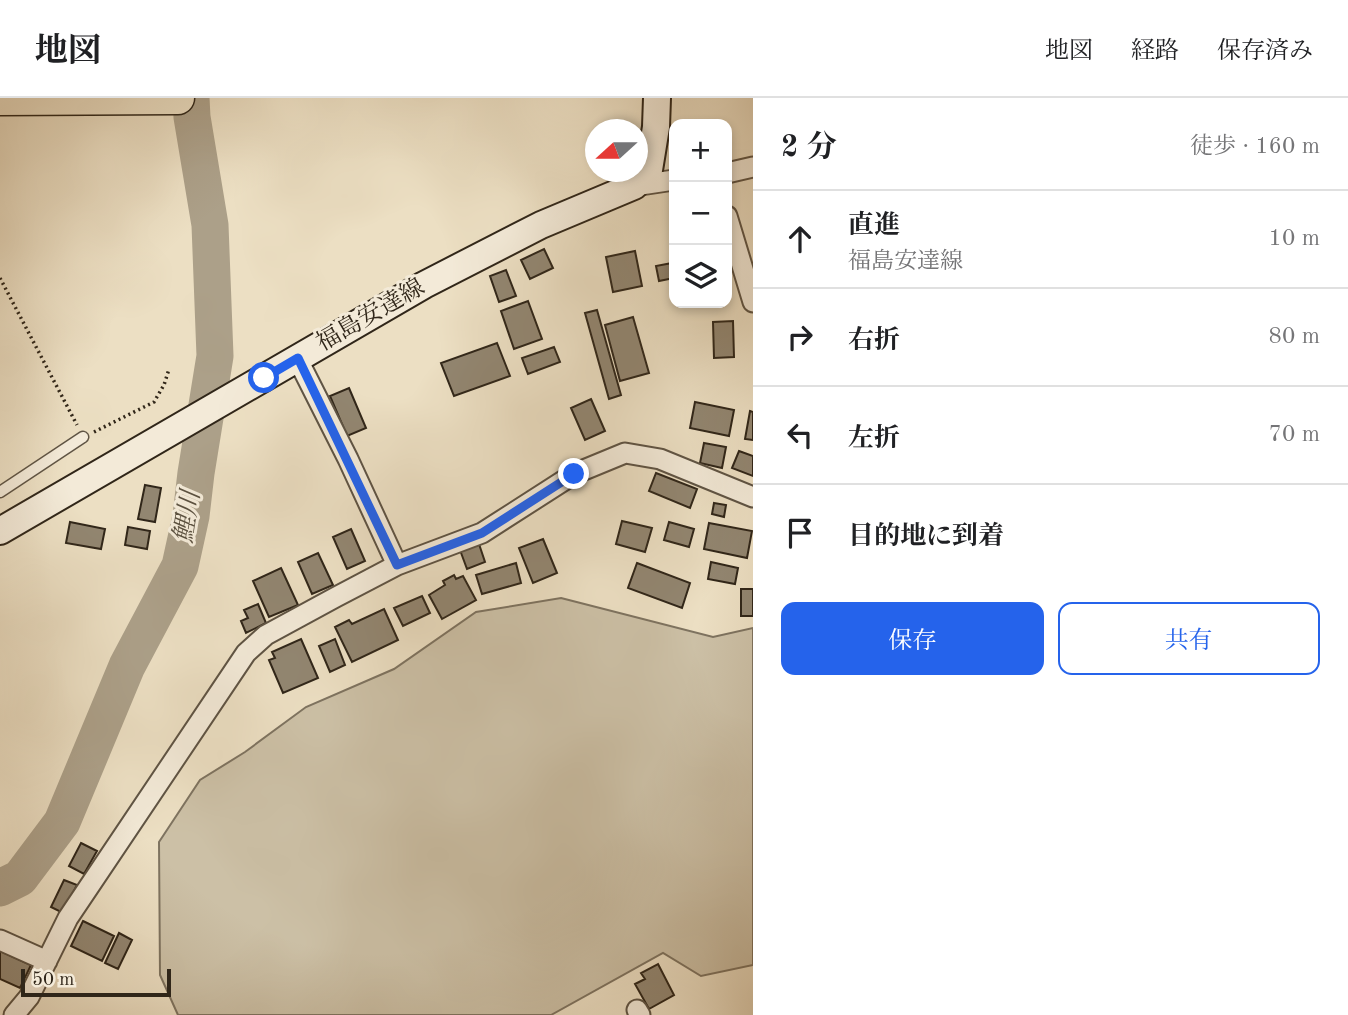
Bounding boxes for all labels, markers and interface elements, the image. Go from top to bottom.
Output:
text: 地図 [35,36,101,69]
text: 地図 [1045,40,1093,64]
text: 経路 [1131,40,1179,64]
text: 保存済み [1217,40,1313,64]
north arrow [585,119,648,182]
map controls [669,119,732,308]
button: + [669,119,732,182]
text: 2 分 [781,133,837,163]
text: 徒歩 · 160 m [1190,135,1320,158]
button: − [669,182,732,245]
text: 直進 [848,213,900,239]
icon: ahead [781,220,819,258]
text: 10 m [1269,227,1320,250]
button: layers [669,245,732,308]
text: 福島安達線 [848,250,963,273]
street label: 福島安達線 [312,273,429,356]
icon: right [781,318,819,356]
text: 80 m [1269,325,1320,348]
text: 右折 [848,328,900,354]
route start [248,362,279,393]
icon: left [781,416,819,454]
text: 70 m [1269,423,1320,446]
text: 左折 [848,426,900,452]
route end [558,458,589,489]
water label: 鯉川 [169,486,205,545]
icon: arrive [781,514,819,552]
text: 目的地に到着 [848,524,1004,550]
button: 保存 [781,602,1044,675]
button: 共有 [1058,602,1320,675]
scale bar [21,966,172,998]
text: 50 m [32,971,74,990]

